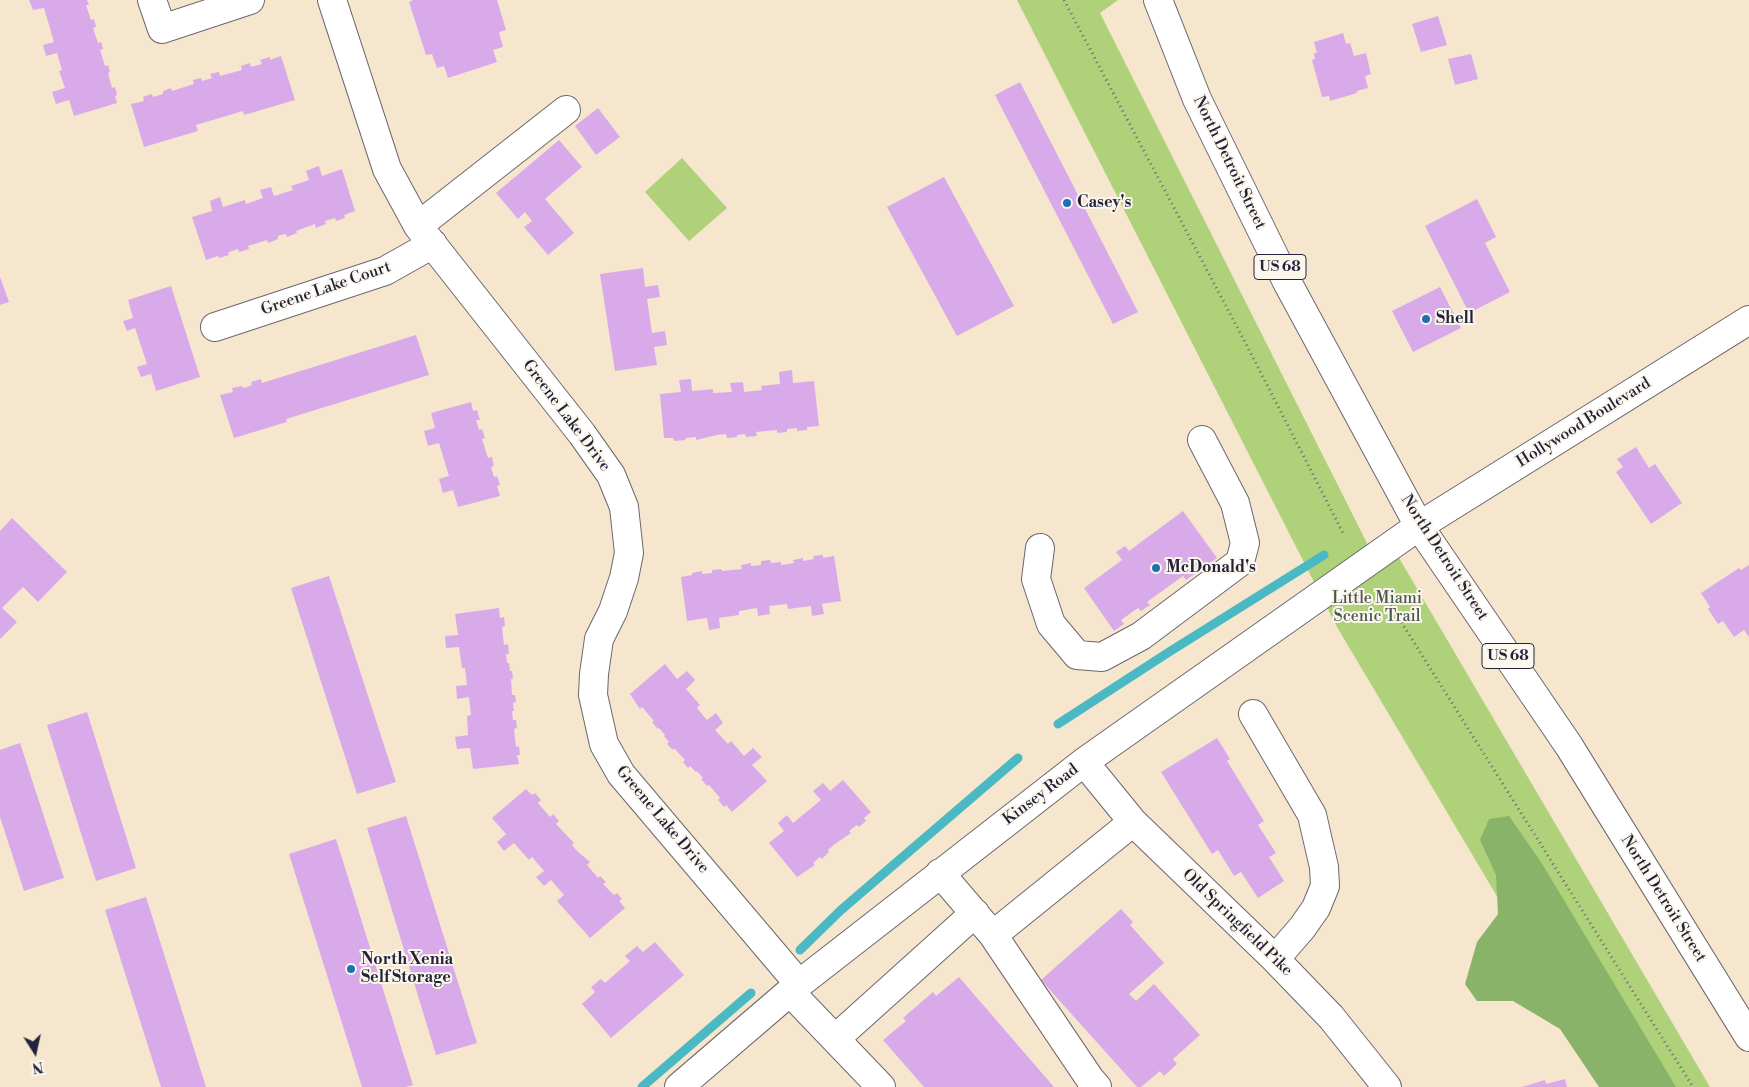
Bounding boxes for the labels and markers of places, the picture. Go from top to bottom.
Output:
place label: Casey's [1077,193,1131,213]
marker: Casey's [1061,197,1073,209]
place label: Shell [1436,309,1474,329]
marker: Shell [1420,313,1432,325]
place label: McDonald's [1166,558,1256,578]
marker: McDonald's [1150,562,1162,574]
place label: North Xenia Self Storage [361,950,453,988]
marker: North Xenia Self Storage [345,963,357,975]

